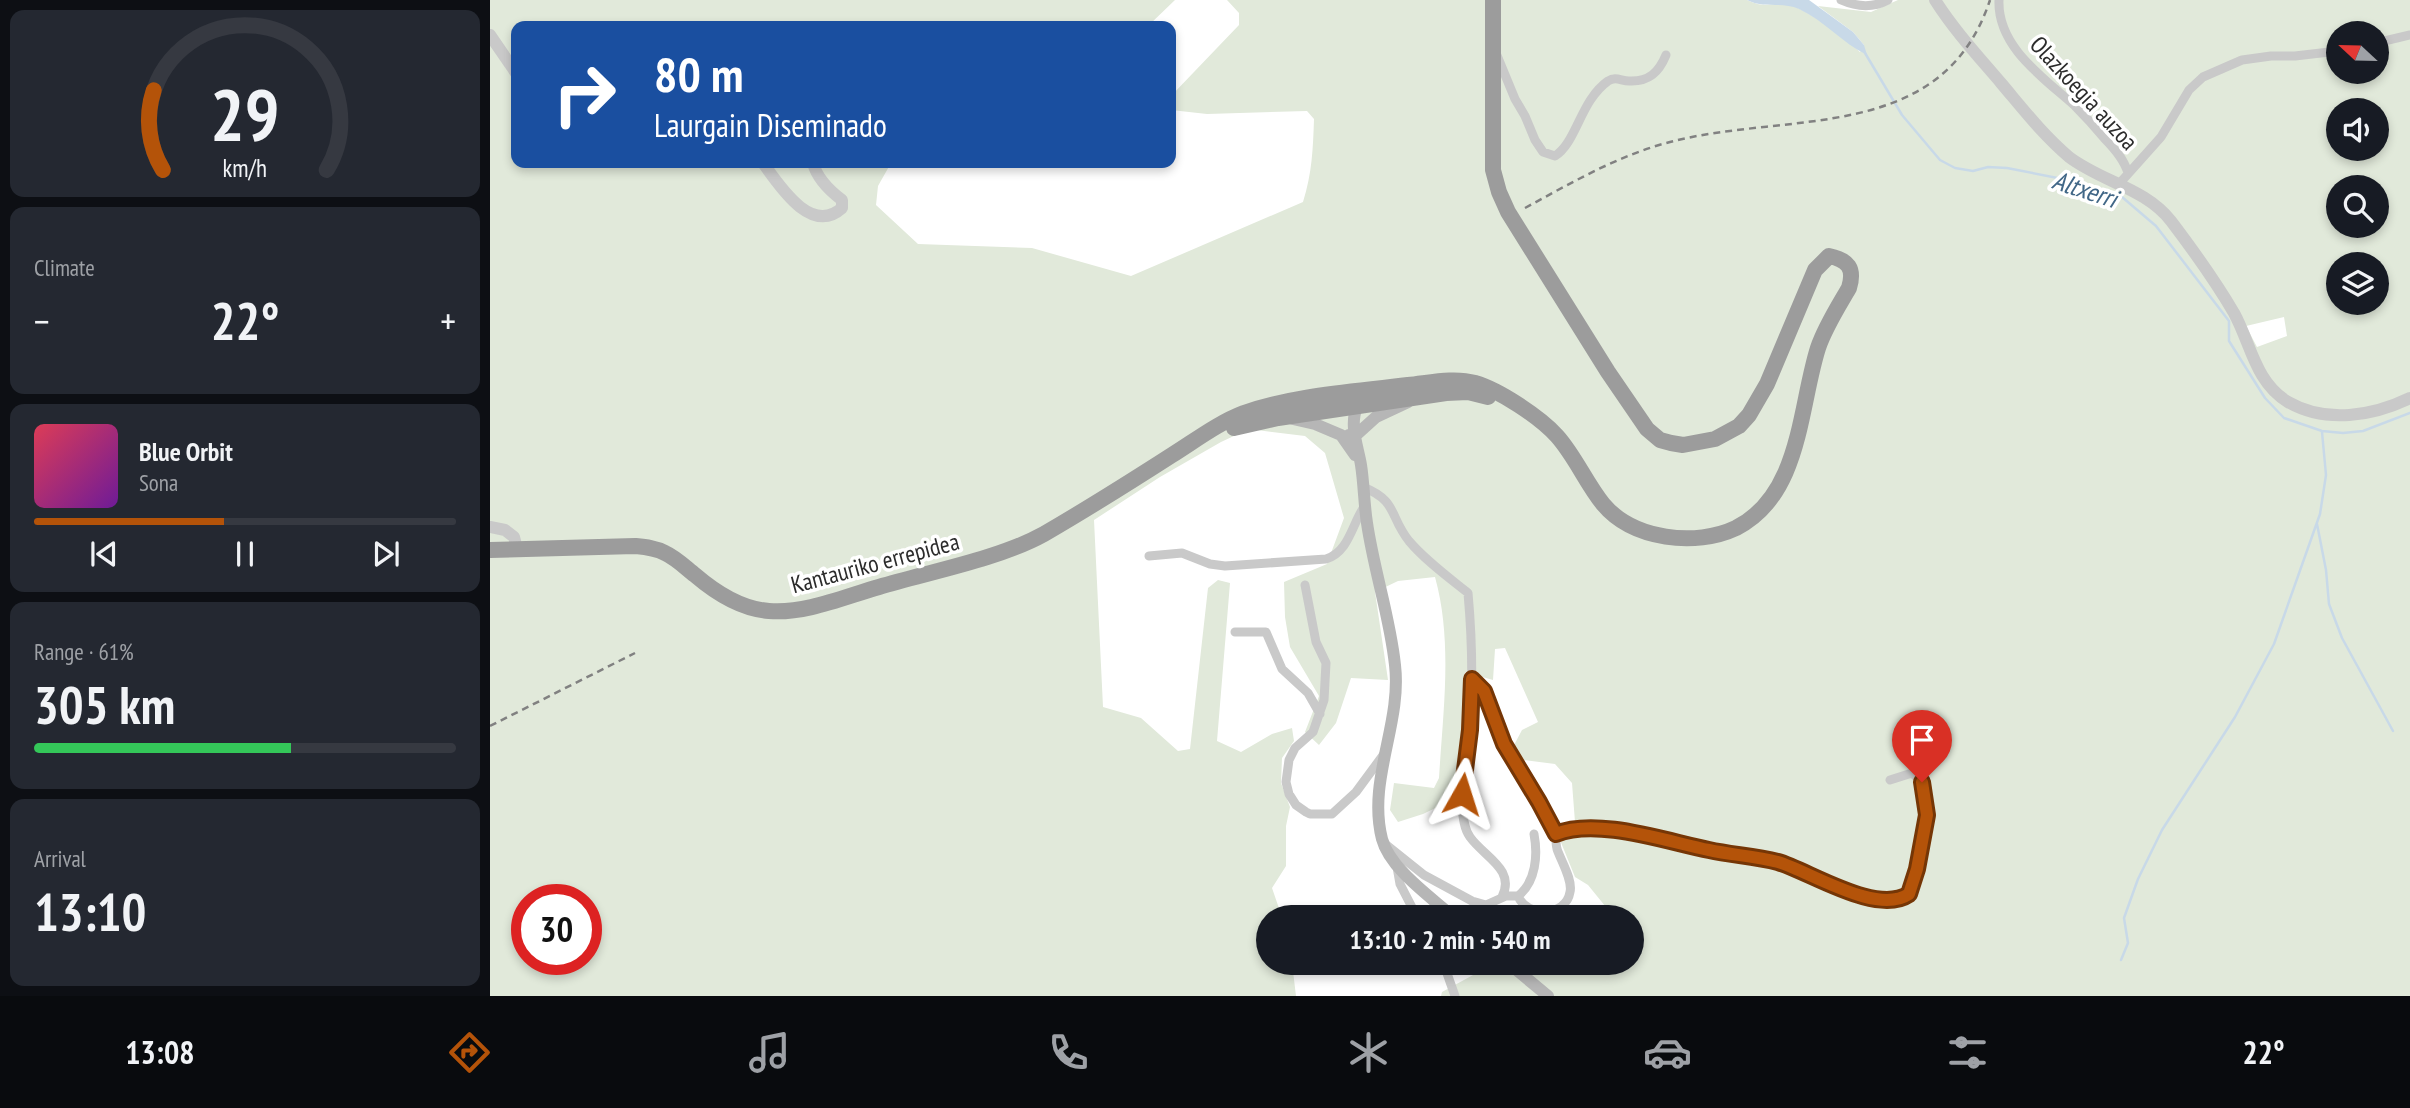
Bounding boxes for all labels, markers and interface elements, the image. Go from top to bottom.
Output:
north arrow [2326,21,2389,84]
map controls [2326,21,2389,315]
street label: Olazkoegia auzoa [2023,29,2145,157]
text: 80 m [654,42,743,106]
icon: right [539,49,630,140]
text: 29 [210,66,280,160]
button: sound [2326,98,2389,161]
text: Laurgain Diseminado [654,104,887,146]
text: km/h [223,151,267,183]
water label: Altxerri [2048,163,2125,216]
button: search [2326,175,2389,238]
button: layers [2326,252,2389,315]
text: Climate [34,253,95,282]
text: 22° [211,287,279,354]
text: − [34,296,50,345]
text: + [440,296,456,345]
text: Blue Orbit [139,435,233,468]
text: Sona [139,468,178,497]
street label: Kantauriko errepidea [787,526,963,600]
icon: previous [85,535,123,573]
icon: pause [226,535,264,573]
icon: next [367,535,405,573]
text: Range · 61% [34,637,134,666]
text: 305 km [34,671,175,738]
pin [1892,710,1952,782]
icon: arrive [1903,721,1941,759]
position arrow [1425,757,1499,831]
text: Arrival [34,844,86,873]
text: 13:10 [34,878,146,945]
speed limit sign: 30 [511,884,602,975]
text: 13:10 · 2 min · 540 m [1350,923,1550,956]
icon: directions [445,1028,494,1077]
icon: music [745,1028,794,1077]
icon: phone [1044,1028,1093,1077]
icon: climate [1344,1028,1393,1077]
icon: car [1643,1028,1692,1077]
icon: filters [1943,1028,1992,1077]
text: 13:08 [125,1031,195,1073]
text: 22° [2242,1031,2285,1073]

